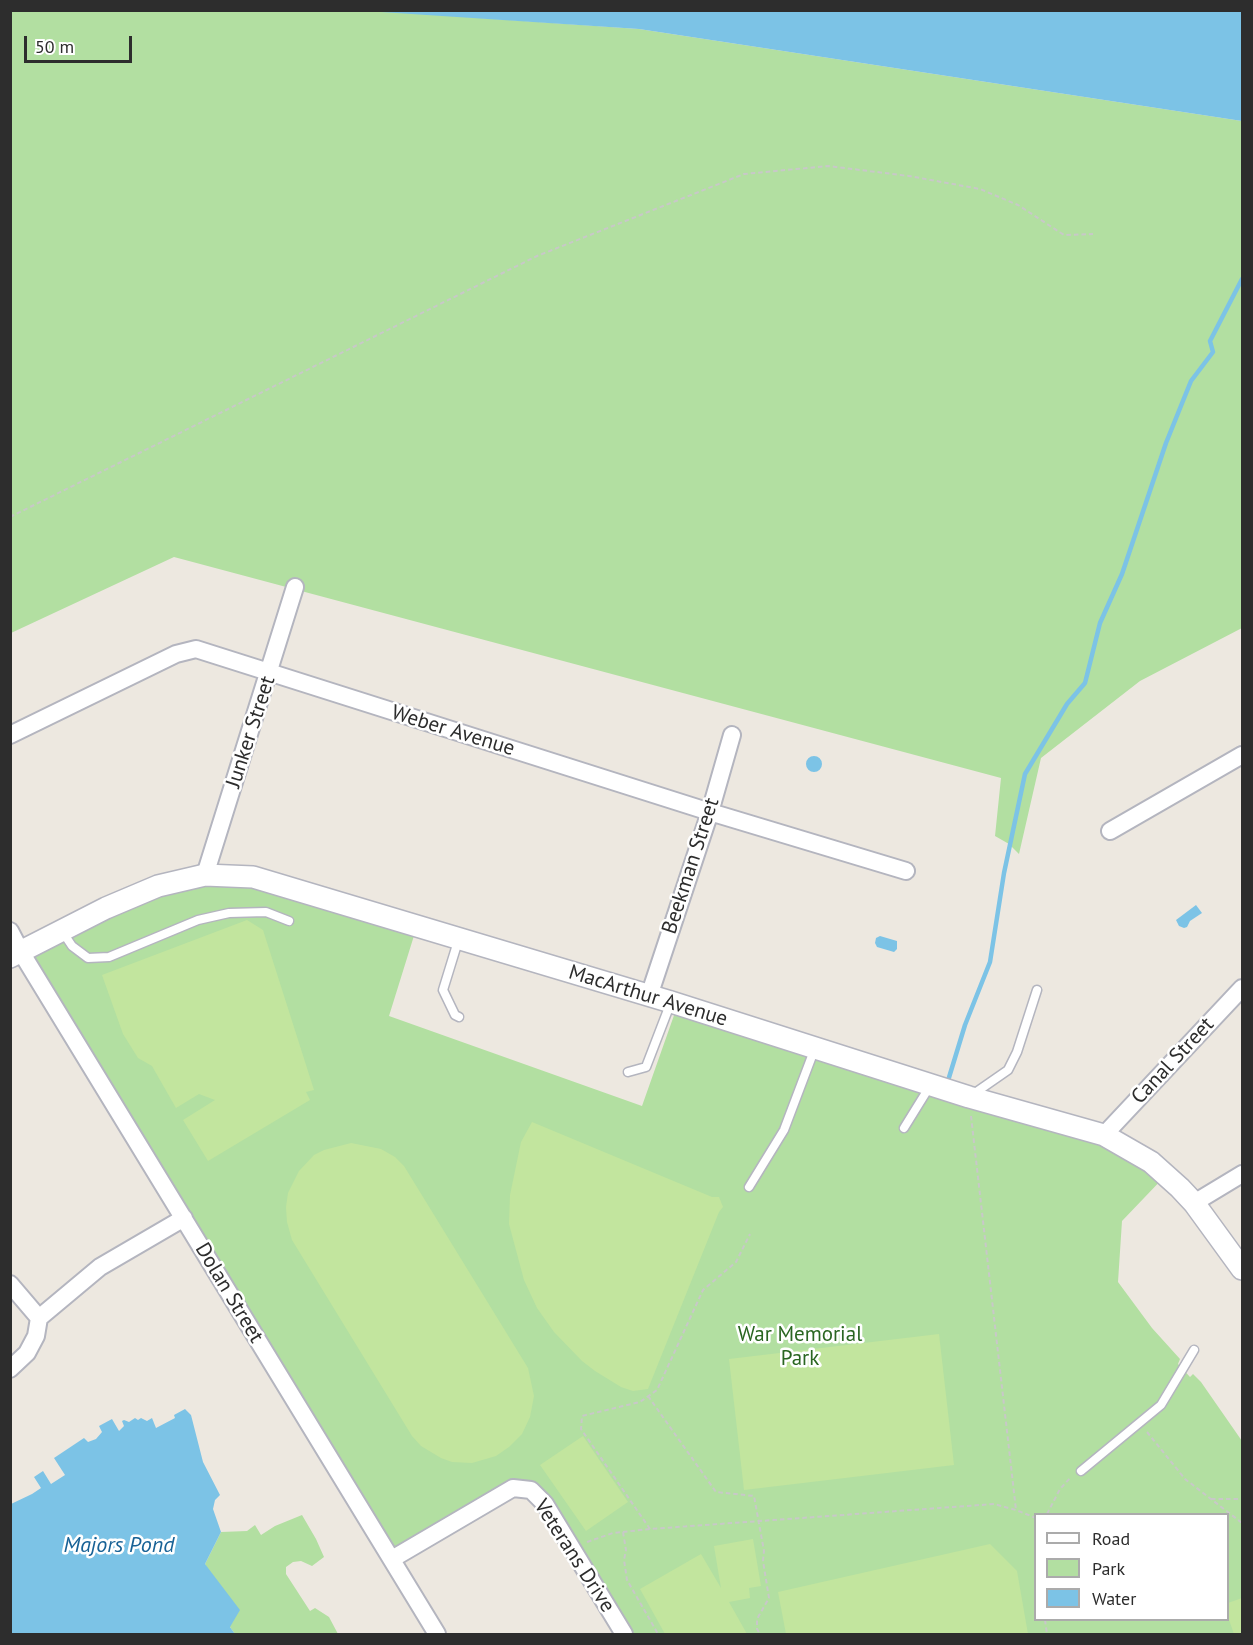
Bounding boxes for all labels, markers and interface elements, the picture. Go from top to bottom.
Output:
scale bar [27,24,135,62]
text: 50 m [35,35,74,58]
street label: Junker Street [221,673,281,791]
street label: Weber Avenue [388,700,518,762]
street label: Beekman Street [657,795,725,937]
street label: MacArthur Avenue [566,960,730,1032]
street label: Canal Street [1127,1012,1219,1110]
street label: Dolan Street [189,1238,269,1348]
park label: War Memorial Park [738,1322,862,1372]
street label: Veterans Drive [528,1495,620,1617]
legend [1034,1513,1229,1621]
text: Road [1092,1527,1130,1550]
water label: Majors Pond [64,1533,174,1559]
text: Park [1092,1557,1125,1580]
text: Water [1092,1587,1136,1610]

